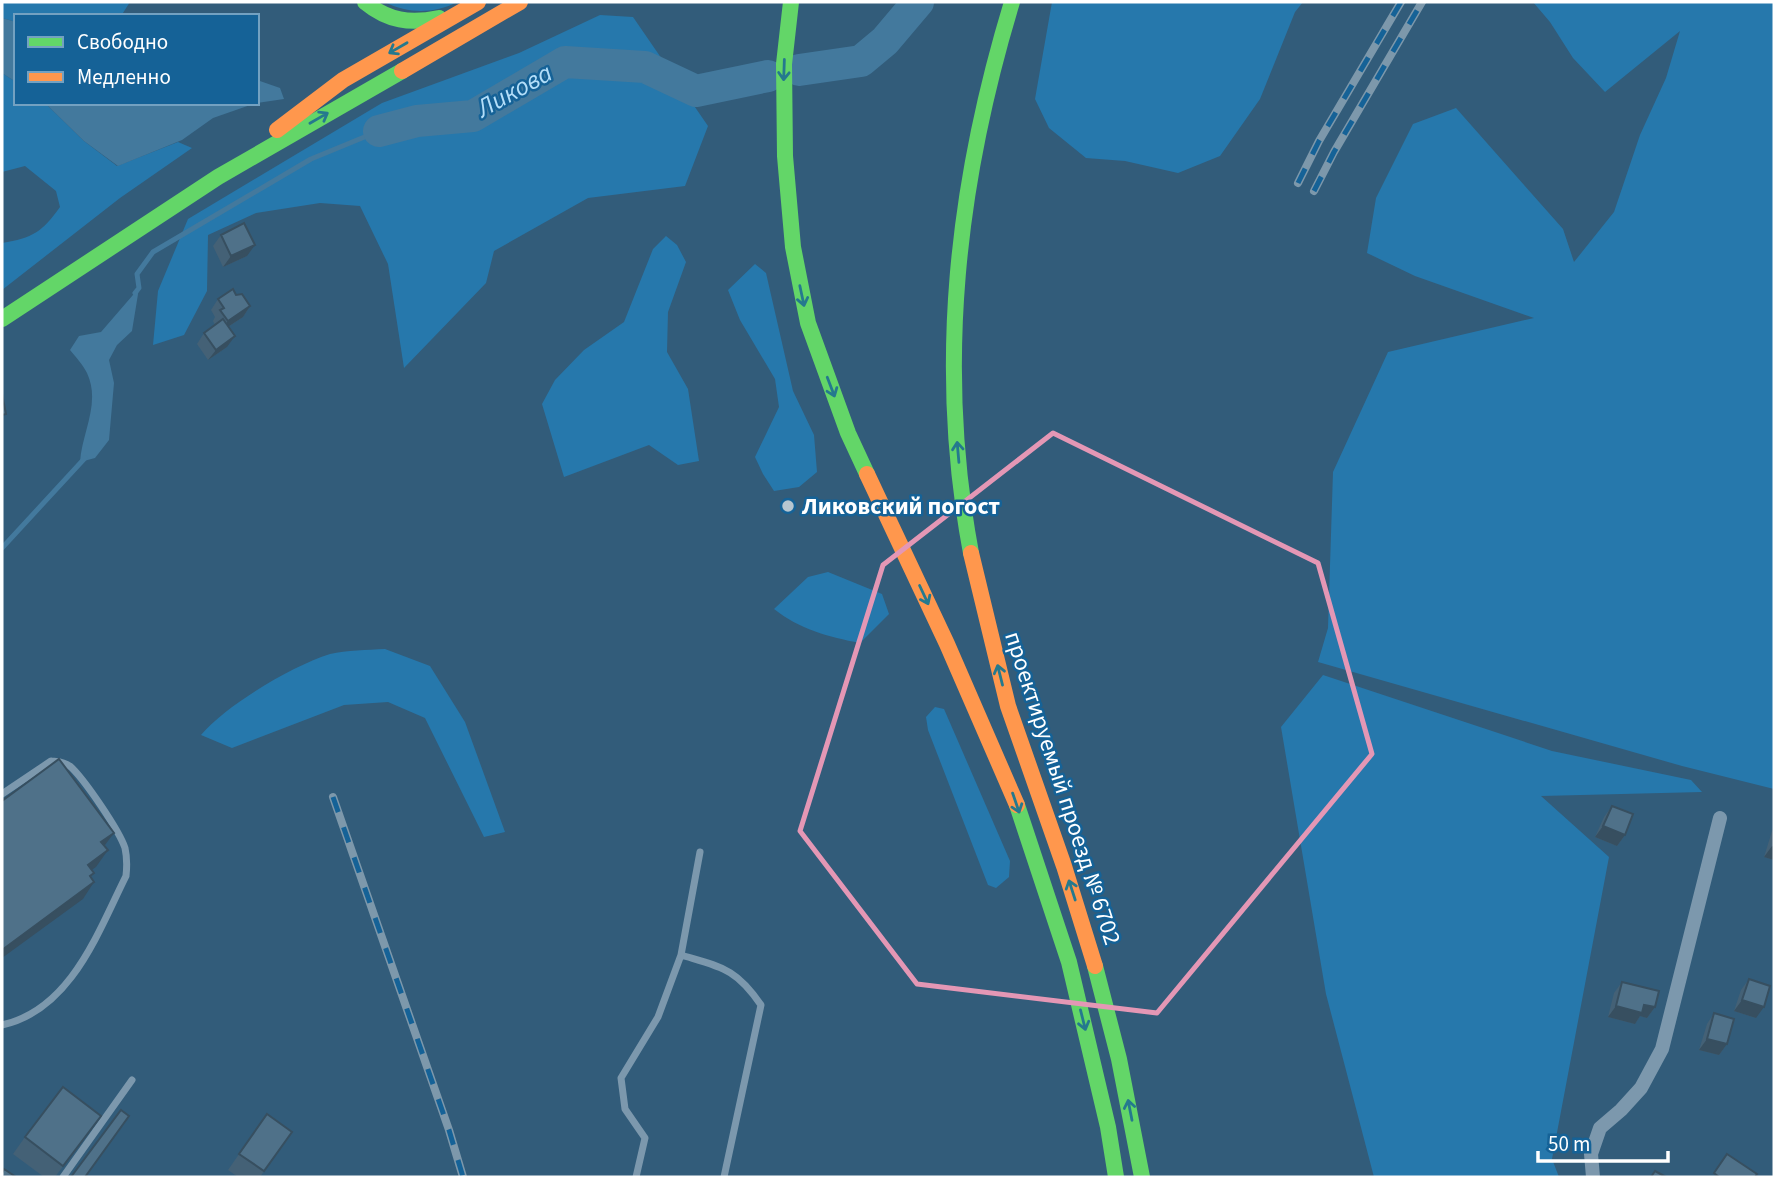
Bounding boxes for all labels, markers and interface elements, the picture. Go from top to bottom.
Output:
legend [14,14,259,105]
text: Свободно [77,27,168,57]
one-way arrow [388,41,408,55]
water label: Ликова [468,54,559,127]
one-way arrow [778,58,791,81]
text: Медленно [77,62,171,92]
one-way arrow [309,110,329,124]
one-way arrow [796,284,810,307]
one-way arrow [825,376,838,398]
one-way arrow [951,441,964,463]
place label: Ликовский погост [801,489,1000,524]
marker: Ликовский погост [780,498,796,514]
one-way arrow [918,584,931,605]
street label: проектируемый проезд № 6702 [995,627,1130,949]
one-way arrow [993,664,1006,687]
one-way arrow [1011,791,1023,813]
one-way arrow [1065,880,1077,902]
one-way arrow [1077,1008,1090,1031]
one-way arrow [1123,1099,1137,1122]
scale bar [1538,1120,1668,1164]
text: 50 m [1548,1129,1590,1159]

